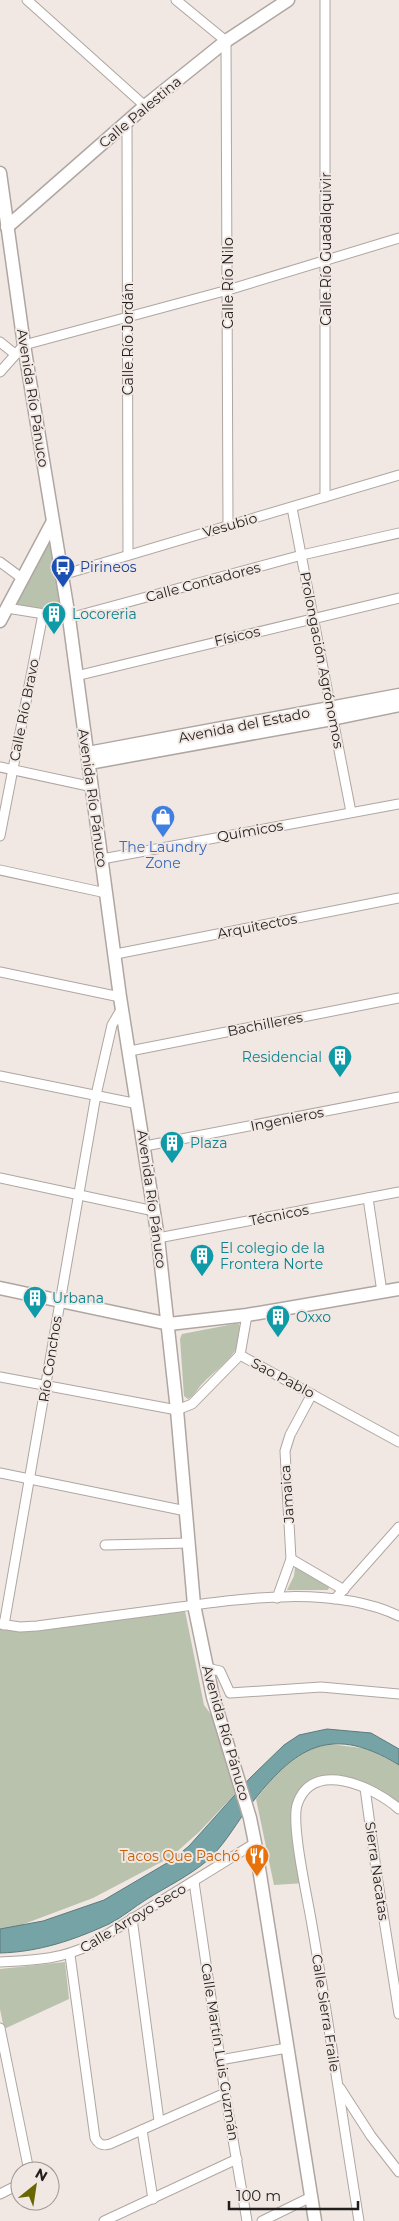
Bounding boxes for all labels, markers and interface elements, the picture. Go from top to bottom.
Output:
street label: Calle Palestina [95,72,185,152]
street label: Calle Río Guadalquivir [317,172,335,326]
street label: Calle Río Nilo [219,237,237,329]
street label: Calle Río Jordán [119,283,137,395]
street label: Avenida Río Pánuco [13,327,53,469]
street label: Vesubio [201,509,259,541]
bus stop icon: Pirineos [50,554,76,588]
place label: Pirineos [80,558,137,576]
street label: Calle Contadores [144,558,263,606]
street label: Prolongación Agrónomos [296,570,348,750]
building icon: Locoreria [41,601,67,635]
place label: Locoreria [72,605,137,623]
street label: Físicos [212,622,262,650]
street label: Calle Río Bravo [5,657,43,763]
street label: Avenida del Estado [177,703,311,747]
street label: Avenida Río Pánuco [74,727,112,869]
shop icon: The Laundry Zone [150,804,176,838]
street label: Químicos [215,816,285,846]
place label: The Laundry Zone [119,838,207,872]
street label: Arquitectos [216,909,299,943]
street label: Bachilleres [226,1008,304,1040]
building icon: Residencial [327,1044,353,1078]
place label: Residencial [242,1048,322,1066]
street label: Ingenieros [249,1103,325,1135]
street label: Avenida Río Pánuco [133,1128,171,1270]
building icon: Plaza [159,1130,185,1164]
place label: Plaza [190,1134,228,1152]
street label: Técnicos [248,1200,310,1230]
place label: El colegio de la Frontera Norte [220,1239,325,1273]
building icon: El colegio de la Frontera Norte [189,1243,215,1277]
building icon: Urbana [22,1285,48,1319]
place label: Urbana [52,1289,104,1307]
building icon: Oxxo [265,1304,291,1338]
place label: Oxxo [296,1308,331,1326]
street label: Río Conchos [34,1314,66,1403]
street label: Sao Pablo [248,1354,318,1402]
street label: Jamaica [276,1464,298,1525]
street label: Avenida Río Pánuco [198,1663,254,1803]
street label: Sierra Nacatas [361,1820,393,1922]
restaurant icon: Tacos Que Pachó [244,1843,270,1877]
place label: Tacos Que Pachó [120,1847,240,1865]
street label: Calle Arroyo Seco [77,1879,190,1957]
street label: Calle Sierra Fraile [308,1953,344,2073]
street label: Calle Martín Luis Guzmán [197,1962,243,2142]
north arrow [10,2161,60,2211]
text: N [32,2164,51,2185]
scale bar [229,2178,358,2210]
text: 100 m [236,2186,281,2205]

